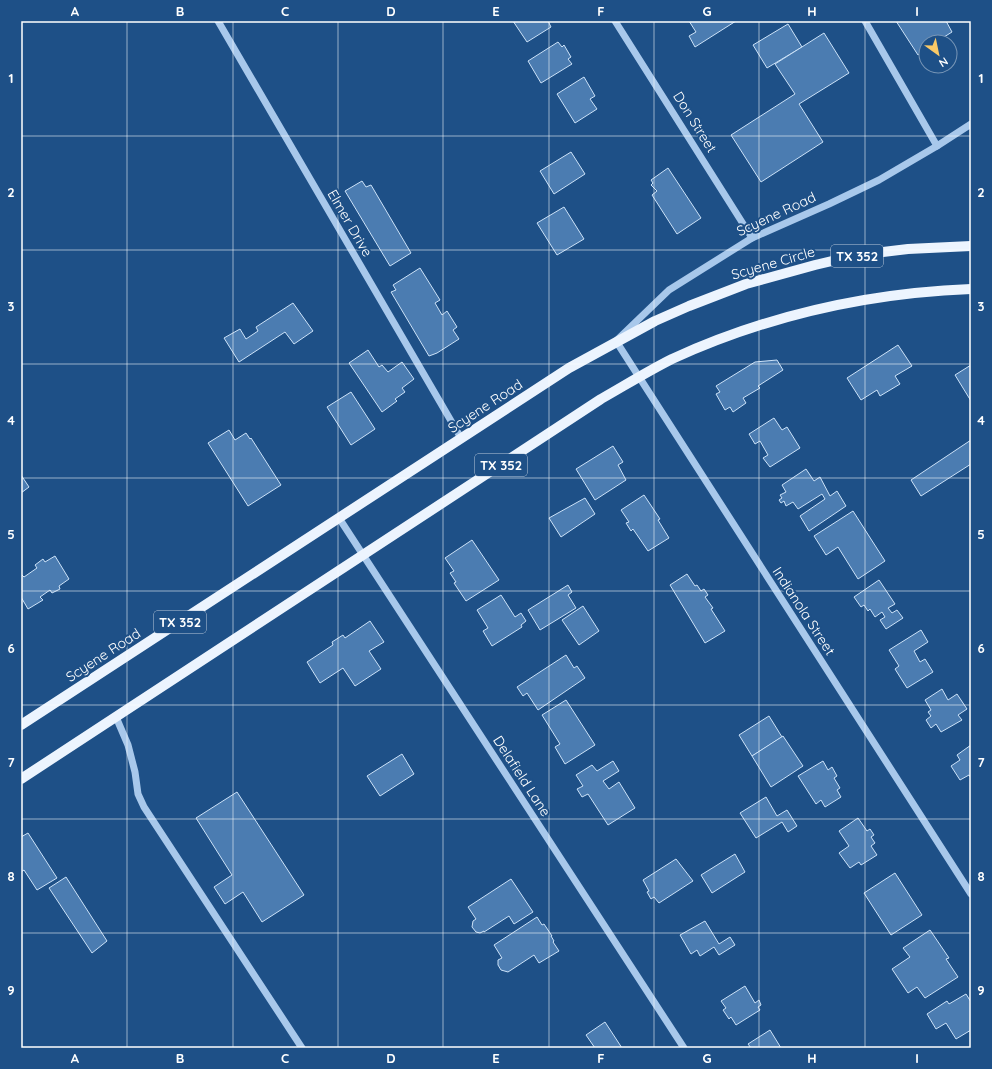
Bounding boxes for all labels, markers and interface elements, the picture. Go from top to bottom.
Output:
text: A [71,3,80,19]
text: B [176,3,184,19]
text: C [281,3,289,19]
text: D [386,3,396,19]
text: E [492,3,500,19]
text: F [597,3,605,19]
text: G [702,3,712,19]
text: H [807,3,817,19]
text: I [915,3,919,19]
north arrow [918,34,958,74]
text: N [936,54,951,70]
text: 1 [8,70,14,86]
text: 1 [978,70,984,86]
street label: Don Street [669,88,721,156]
text: 2 [7,184,15,200]
text: 2 [977,184,985,200]
street label: Elmer Drive [324,186,377,260]
street label: Scyene Road [733,188,819,240]
street label: Scyene Circle [729,242,817,284]
road number: TX 352 [831,245,883,267]
text: 3 [8,298,15,314]
text: 3 [978,298,985,314]
street label: Scyene Road [444,375,526,437]
text: 4 [7,412,15,428]
text: 4 [977,412,985,428]
road number: TX 352 [475,454,527,476]
text: 5 [7,526,15,542]
text: 5 [977,526,985,542]
street label: Indianola Street [769,563,839,659]
road number: TX 352 [154,611,206,633]
street label: Scyene Road [62,624,144,686]
text: 6 [7,640,15,656]
text: 6 [977,640,985,656]
street label: Delafield Lane [489,732,555,820]
text: 7 [7,754,15,770]
text: 7 [977,754,985,770]
text: 8 [7,868,15,884]
text: 8 [977,868,985,884]
text: 9 [7,982,15,998]
text: 9 [977,982,985,998]
text: A [71,1050,80,1066]
text: B [176,1050,184,1066]
text: C [281,1050,289,1066]
text: D [386,1050,396,1066]
text: E [492,1050,500,1066]
text: F [597,1050,605,1066]
text: G [702,1050,712,1066]
text: H [807,1050,817,1066]
text: I [915,1050,919,1066]

